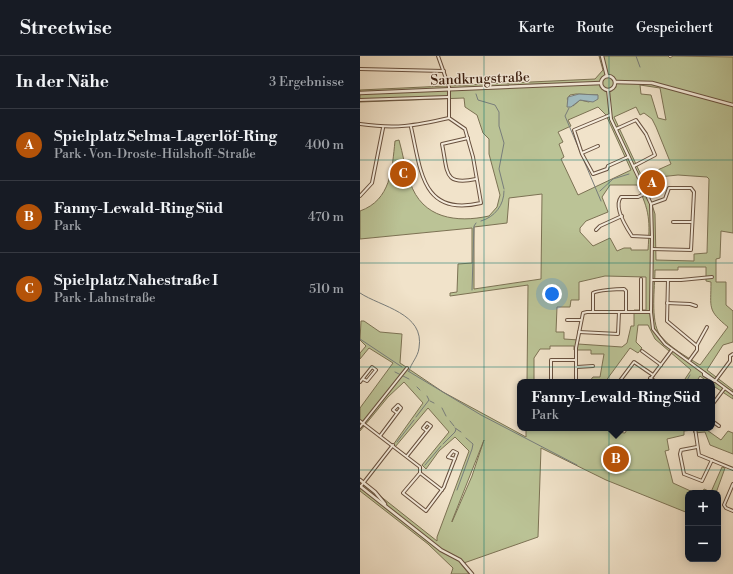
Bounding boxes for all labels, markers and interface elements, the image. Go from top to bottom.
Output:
text: Streetwise [20,16,112,40]
text: Karte [518,19,555,37]
text: Route [577,19,614,37]
text: Gespeichert [636,19,713,37]
street label: Sandkrugstraße [430,68,530,90]
text: In der Nähe [16,71,109,93]
text: 3 Ergebnisse [269,74,344,90]
text: Spielplatz Selma-Lagerlöf-Ring [54,127,277,146]
text: A [24,137,34,153]
text: 400 m [305,137,344,153]
text: Park · Von-Droste-Hülshoff-Straße [54,146,256,162]
pin: C [390,159,416,189]
pin: A [639,168,665,198]
text: Fanny-Lewald-Ring Süd [54,199,223,218]
text: B [24,209,34,225]
text: 470 m [308,209,344,225]
text: Park [54,218,81,234]
text: Spielplatz Nahestraße I [54,271,218,290]
text: C [24,281,34,297]
text: 510 m [309,281,344,297]
your location [542,284,562,304]
text: Park · Lahnstraße [54,290,156,306]
popup [517,379,715,431]
text: Fanny-Lewald-Ring Süd [531,388,701,407]
text: Park [531,407,558,423]
pin: B [603,444,629,474]
map controls [685,490,721,562]
button: + [685,490,721,526]
button: − [685,526,721,562]

